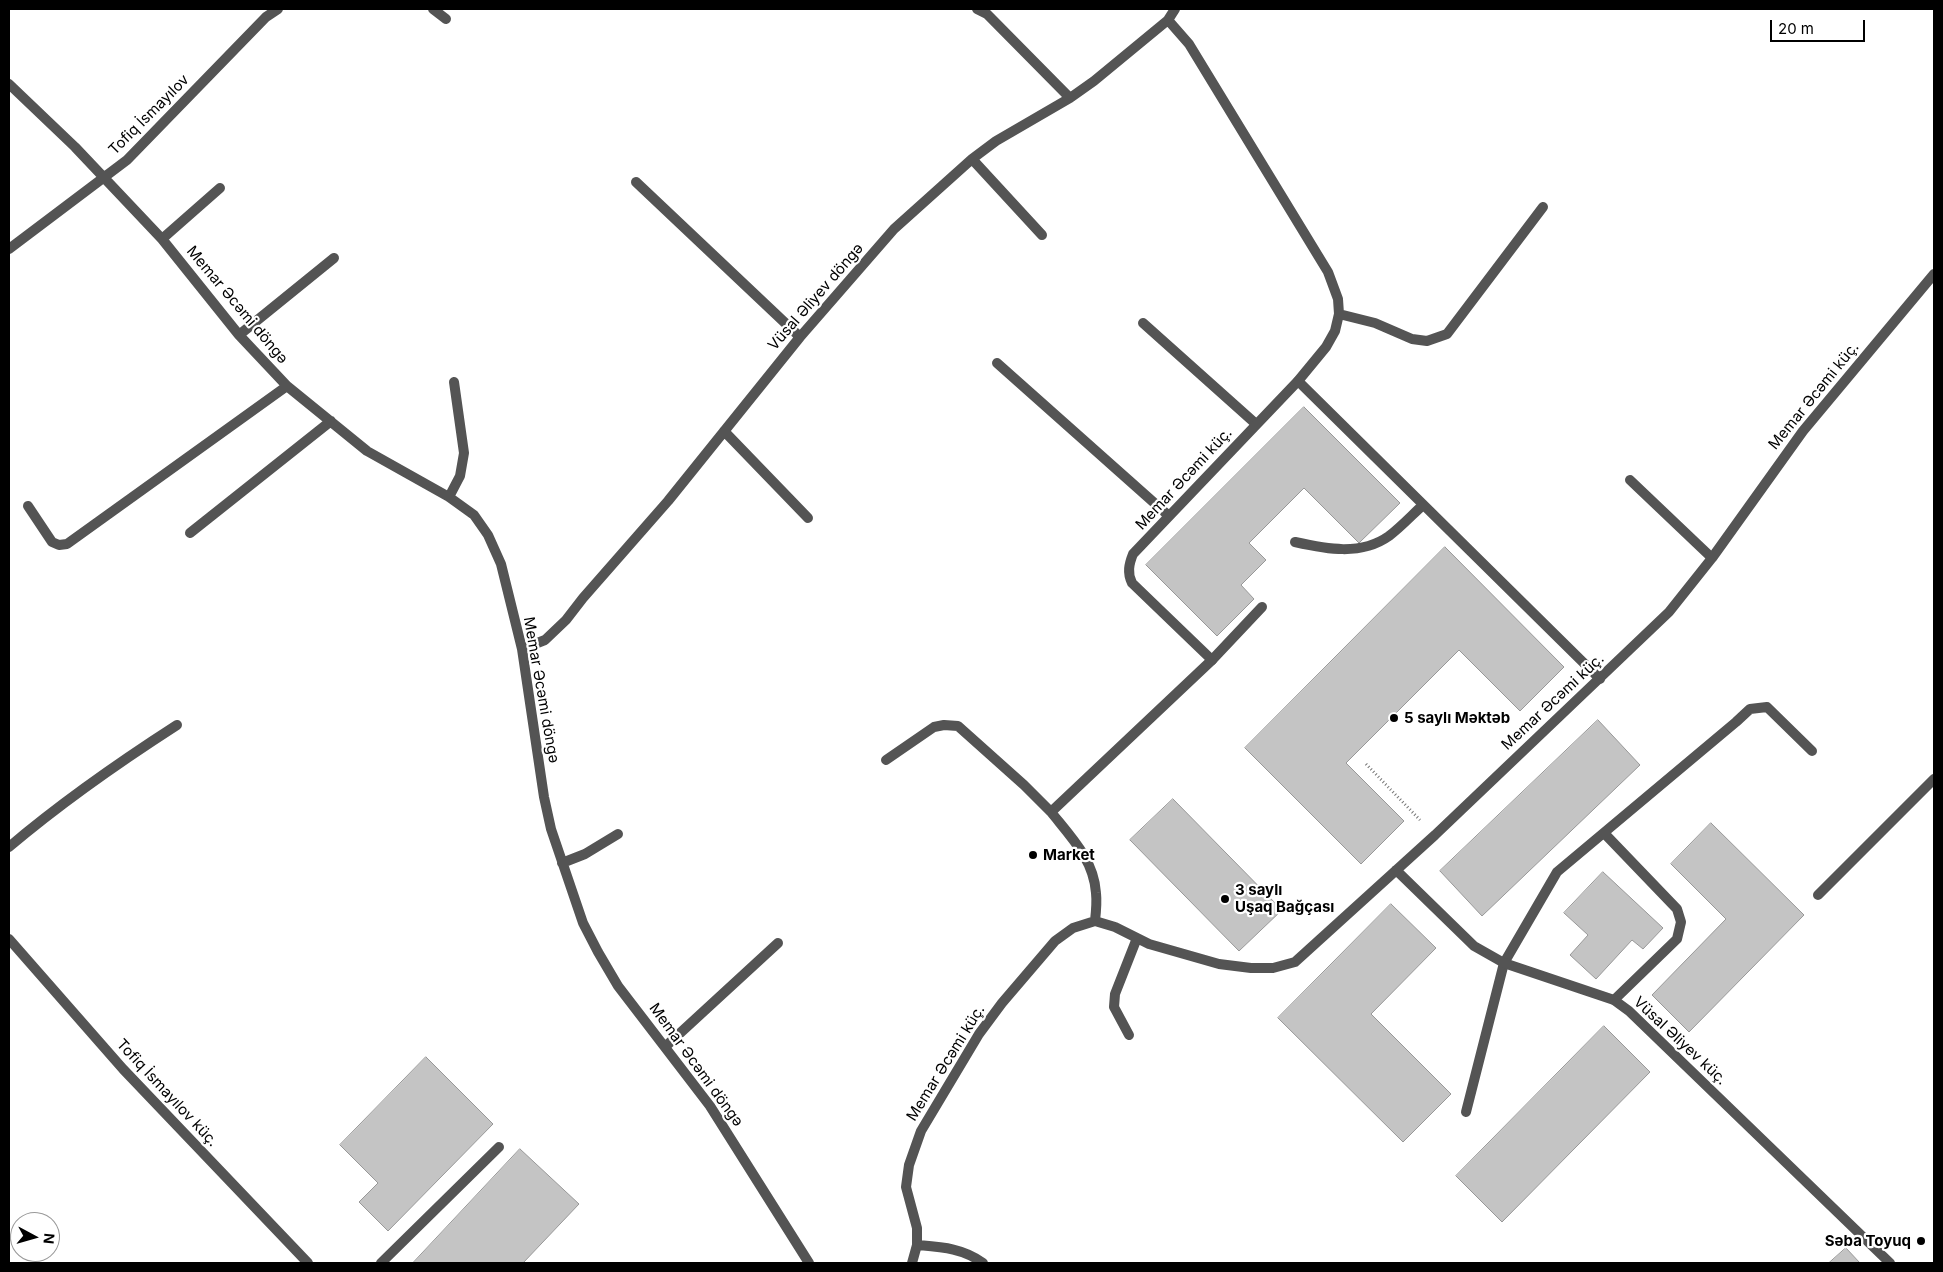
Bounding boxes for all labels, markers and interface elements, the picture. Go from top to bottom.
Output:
scale bar [1773,10,1868,42]
text: 20 m [1778,19,1814,38]
street label: Tofiq İsmayılov [105,71,193,159]
street label: Vüsal Əliyev döngə [765,240,867,354]
street label: Memar Əcəmi döngə [182,242,292,368]
street label: Memar Əcəmi küç. [1765,339,1863,453]
street label: Memar Əcəmi küç. [1132,424,1236,534]
street label: Memar Əcəmi döngə [519,615,563,765]
street label: Memar Əcəmi küç. [1498,650,1608,754]
place label: 5 saylı Məktəb [1404,709,1510,727]
marker: 5 saylı Məktəb [1388,712,1400,724]
place label: Market [1043,846,1095,864]
marker: Market [1027,849,1039,861]
place label: 3 saylı Uşaq Bağçası [1235,881,1334,916]
marker: 3 saylı Uşaq Bağçası [1219,893,1231,905]
street label: Vüsal Əliyev küç. [1630,993,1730,1089]
street label: Memar Əcəmi döngə [645,1000,747,1130]
street label: Memar Əcəmi küç. [903,1002,989,1124]
street label: Tofiq İsmayılov küç. [113,1036,221,1150]
north arrow [10,1212,60,1262]
text: N [40,1232,58,1245]
place label: Səba Toyuq [1825,1232,1911,1250]
marker: Səba Toyuq [1915,1235,1927,1247]

